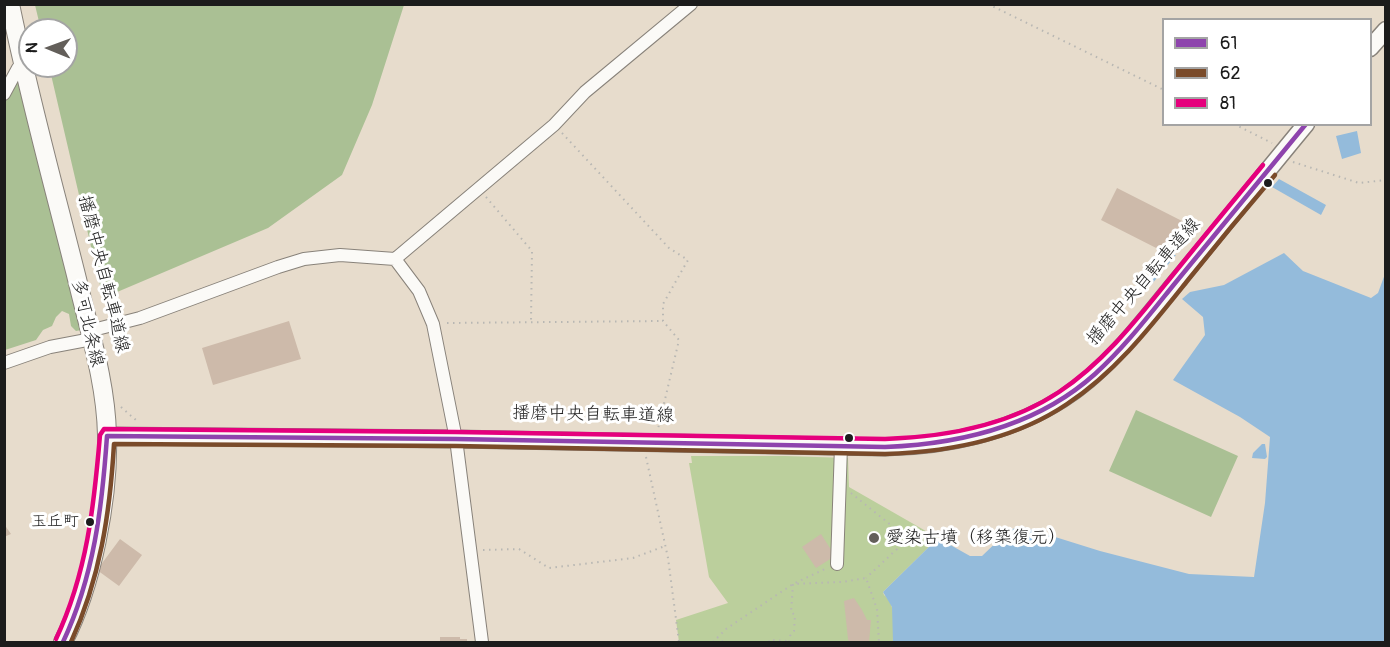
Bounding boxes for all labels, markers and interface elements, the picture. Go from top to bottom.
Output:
north arrow [18,18,78,78]
legend [1162,18,1372,126]
text: 61 [1220,32,1238,55]
text: N [22,42,42,53]
text: 62 [1220,62,1241,85]
text: 81 [1220,92,1236,115]
unlabelled marker [1262,177,1274,189]
street label: 播磨中央自転車道線 [73,193,133,355]
street label: 播磨中央自転車道線 [1083,214,1205,350]
street label: 多可北条線 [66,277,108,369]
street label: 播磨中央自転車道線 [512,403,674,427]
unlabelled marker [843,432,855,444]
place label: 玉丘町 [31,512,79,532]
marker: 玉丘町 [84,516,96,528]
place label: 愛染古墳（移築復元） [886,527,1066,549]
marker: 愛染古墳（移築復元） [867,531,881,545]

